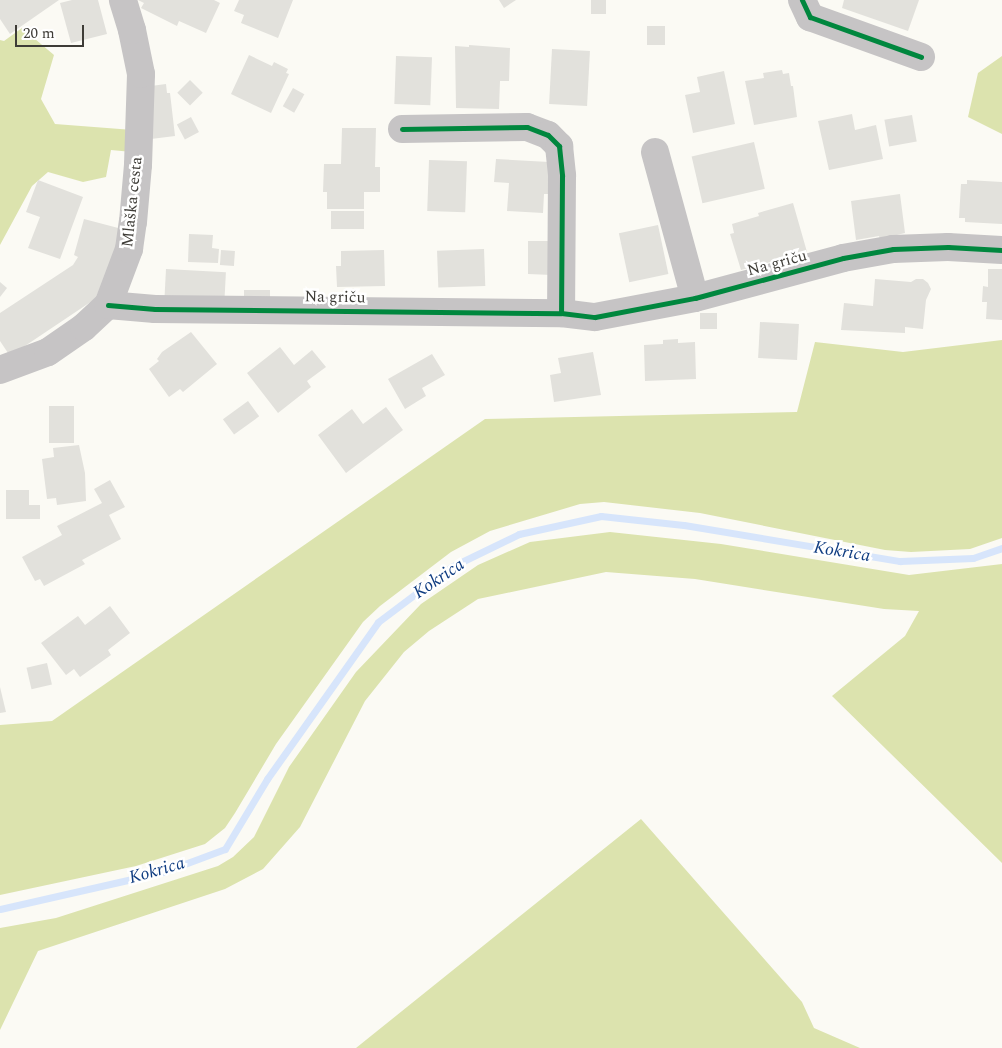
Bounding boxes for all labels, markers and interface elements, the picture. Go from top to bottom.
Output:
scale bar [18,15,86,47]
text: 20 m [23,22,55,45]
street label: Mlaška cesta [118,156,146,248]
street label: Na griču [745,246,809,280]
street label: Na griču [304,287,366,307]
water label: Kokrica [812,537,872,567]
water label: Kokrica [409,554,469,604]
water label: Kokrica [127,853,187,889]

